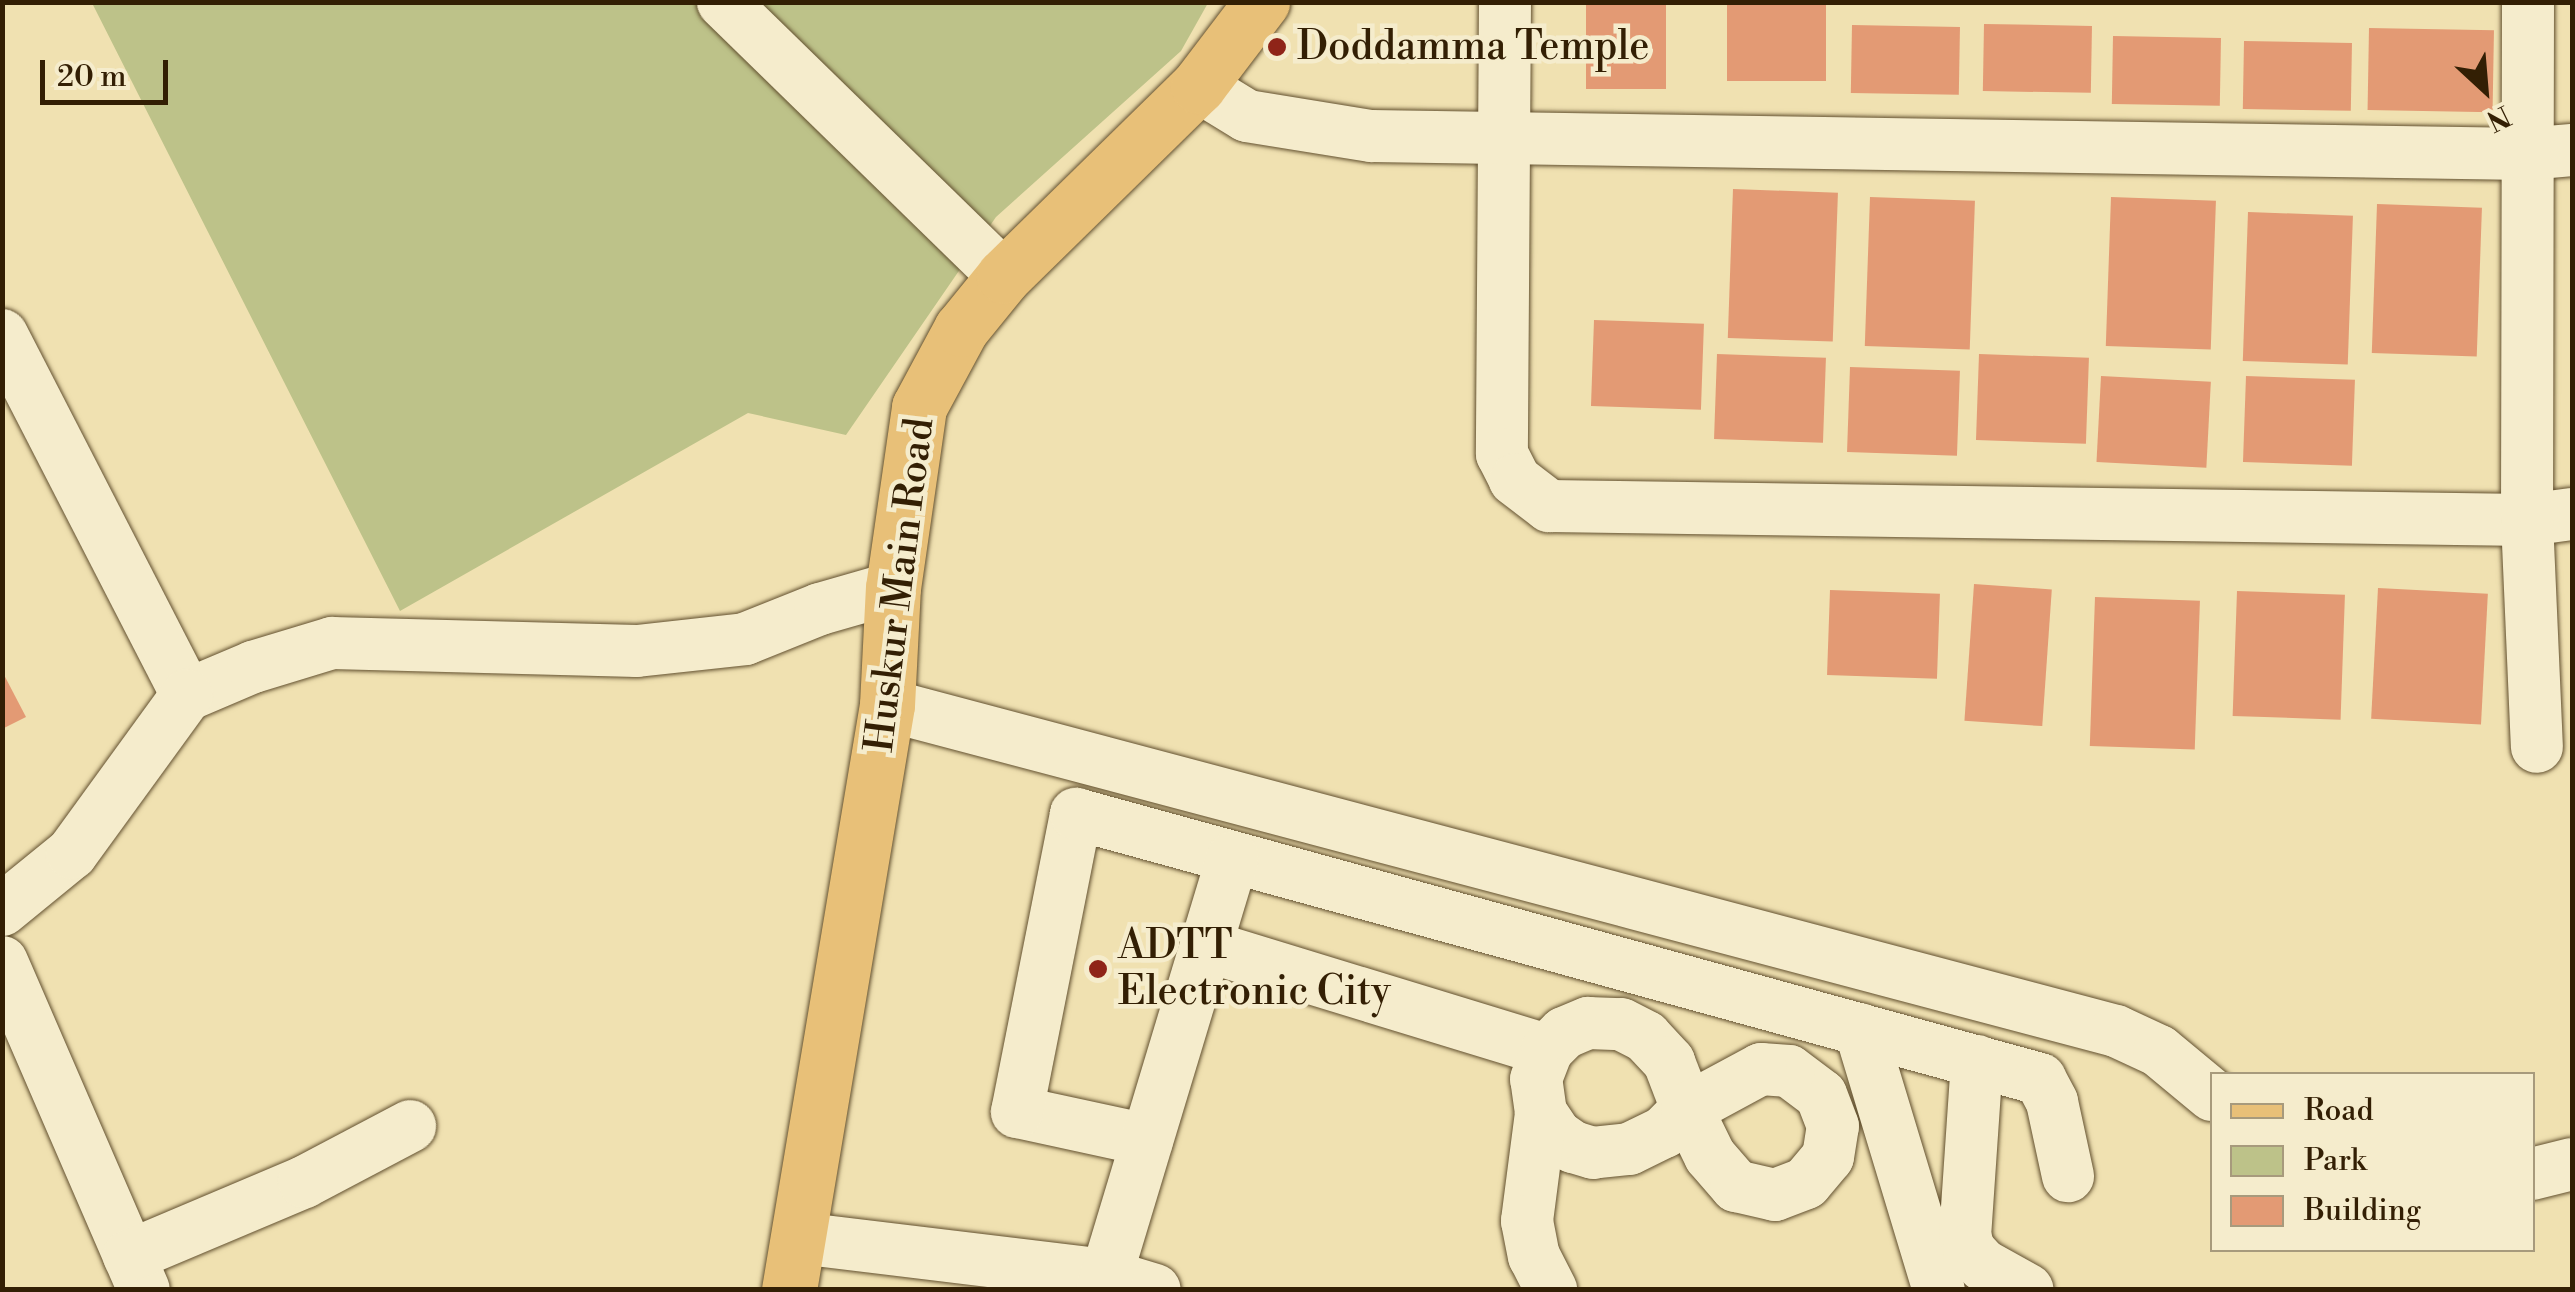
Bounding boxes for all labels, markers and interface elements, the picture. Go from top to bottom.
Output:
place label: Doddamma Temple [1297,23,1650,71]
marker: Doddamma Temple [1266,36,1288,58]
scale bar [45,40,172,102]
north arrow [2435,40,2535,140]
text: 20 m [57,58,126,96]
text: N [2481,97,2516,138]
street label: Huskur Main Road [856,415,944,755]
place label: ADTT Electronic City [1118,922,1391,1016]
marker: ADTT Electronic City [1087,958,1109,980]
legend [2210,1072,2535,1252]
text: Road [2304,1092,2374,1130]
text: Park [2304,1142,2366,1180]
text: Building [2304,1192,2421,1230]

